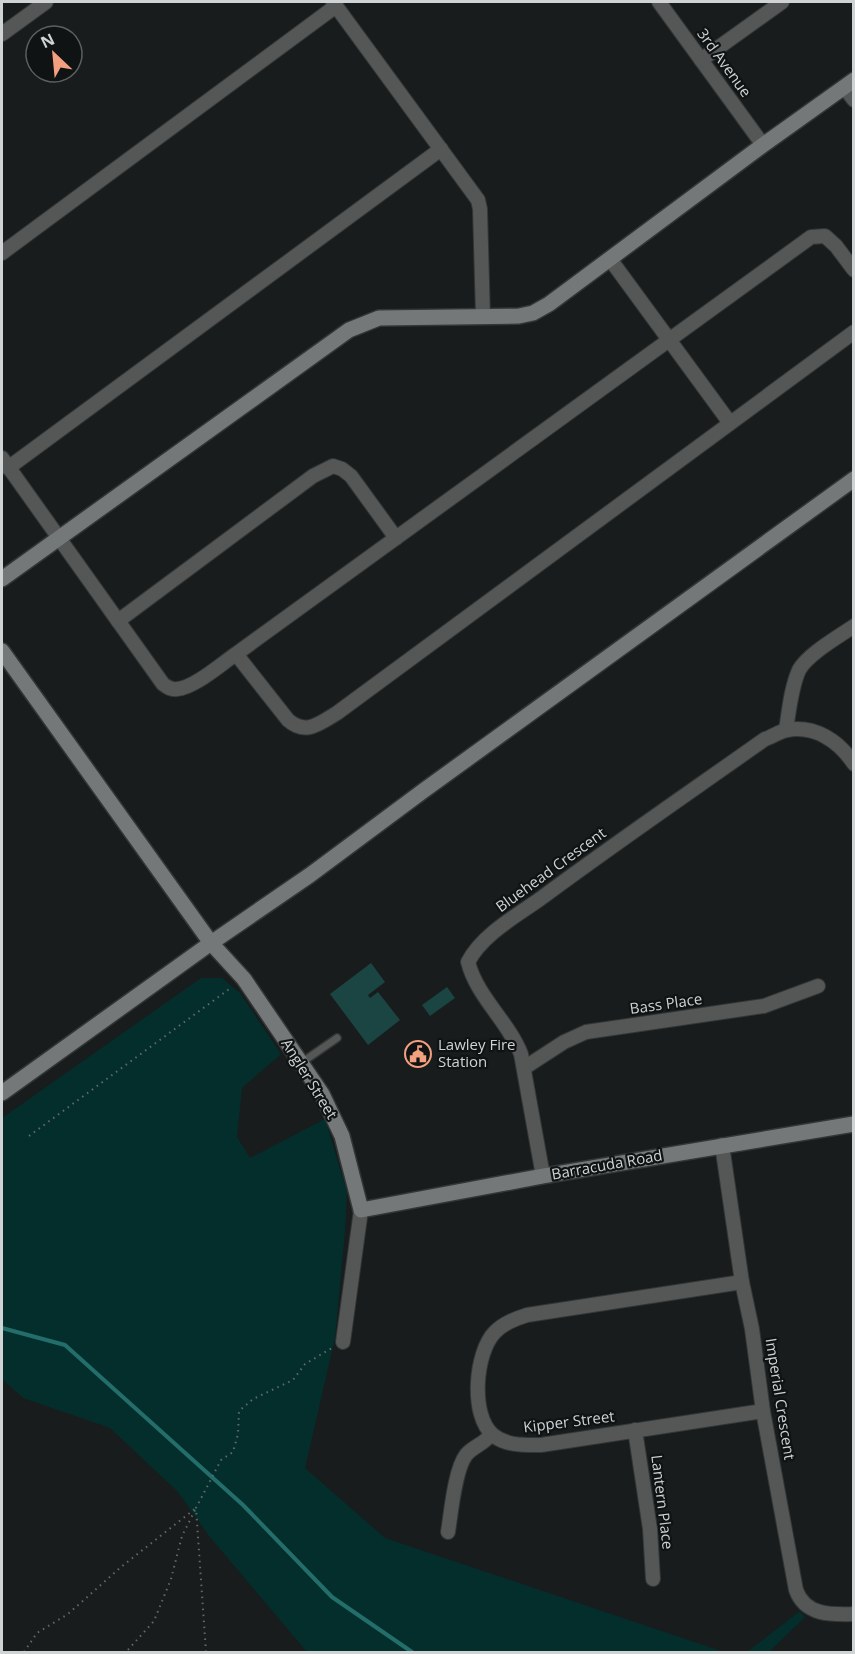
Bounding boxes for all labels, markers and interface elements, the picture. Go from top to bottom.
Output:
north arrow [24,24,84,84]
street label: 3rd Avenue [693,24,756,101]
text: N [37,28,58,53]
street label: Bluehead Crescent [491,822,609,916]
street label: Bass Place [628,988,703,1018]
place label: Lawley Fire Station [438,1034,516,1071]
street label: Angler Street [277,1035,342,1122]
public building icon: Lawley Fire Station [403,1039,433,1069]
street label: Barracuda Road [550,1144,664,1184]
street label: Imperial Crescent [761,1337,800,1461]
street label: Kipper Street [522,1405,616,1437]
street label: Lantern Place [647,1453,679,1550]

